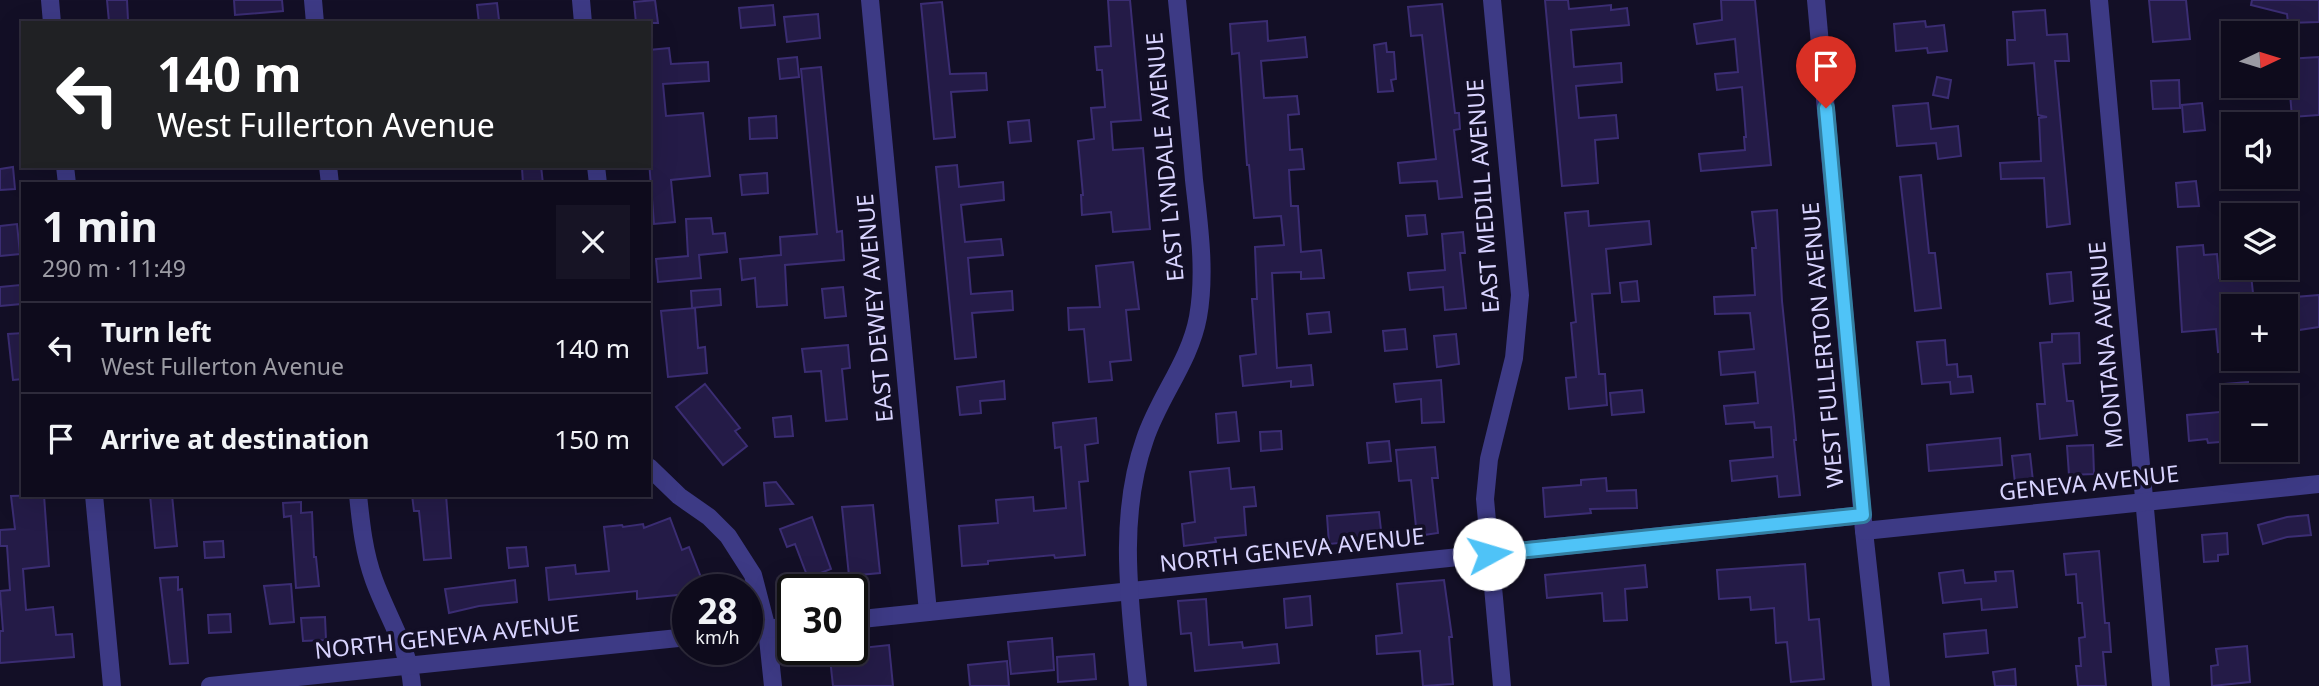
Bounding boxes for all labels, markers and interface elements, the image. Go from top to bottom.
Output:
north arrow [2221,21,2298,98]
map controls [2221,21,2298,462]
street label: EAST LYNDALE AVENUE [1137,31,1191,283]
pin [1796,36,1856,108]
text: 140 m [157,40,302,106]
icon: arrive [1807,47,1845,85]
icon: left [42,49,133,140]
street label: EAST MEDILL AVENUE [1458,78,1506,314]
text: West Fullerton Avenue [157,103,495,146]
button: sound [2221,112,2298,189]
street label: EAST DEWEY AVENUE [848,193,900,424]
text: 1 min [42,197,158,254]
street label: WEST FULLERTON AVENUE [1794,201,1850,489]
button: layers [2221,203,2298,280]
button: close [556,205,630,279]
street label: MONTANA AVENUE [2080,240,2130,450]
text: 290 m · 11:49 [42,252,186,284]
button: + [2221,294,2298,371]
text: Turn left [101,314,212,350]
icon: left [42,329,80,367]
text: 140 m [554,330,630,366]
text: West Fullerton Avenue [101,350,344,382]
button: − [2221,385,2298,462]
icon: arrive [42,420,80,458]
text: Arrive at destination [101,421,370,457]
text: 150 m [554,421,630,457]
street label: GENEVA AVENUE [1997,457,2180,507]
position arrow [1452,517,1526,591]
street label: NORTH GENEVA AVENUE [1158,519,1426,579]
speed limit sign: 30 [777,574,868,665]
text: 28 [697,587,738,634]
street label: NORTH GENEVA AVENUE [313,606,581,666]
text: km/h [695,625,740,649]

